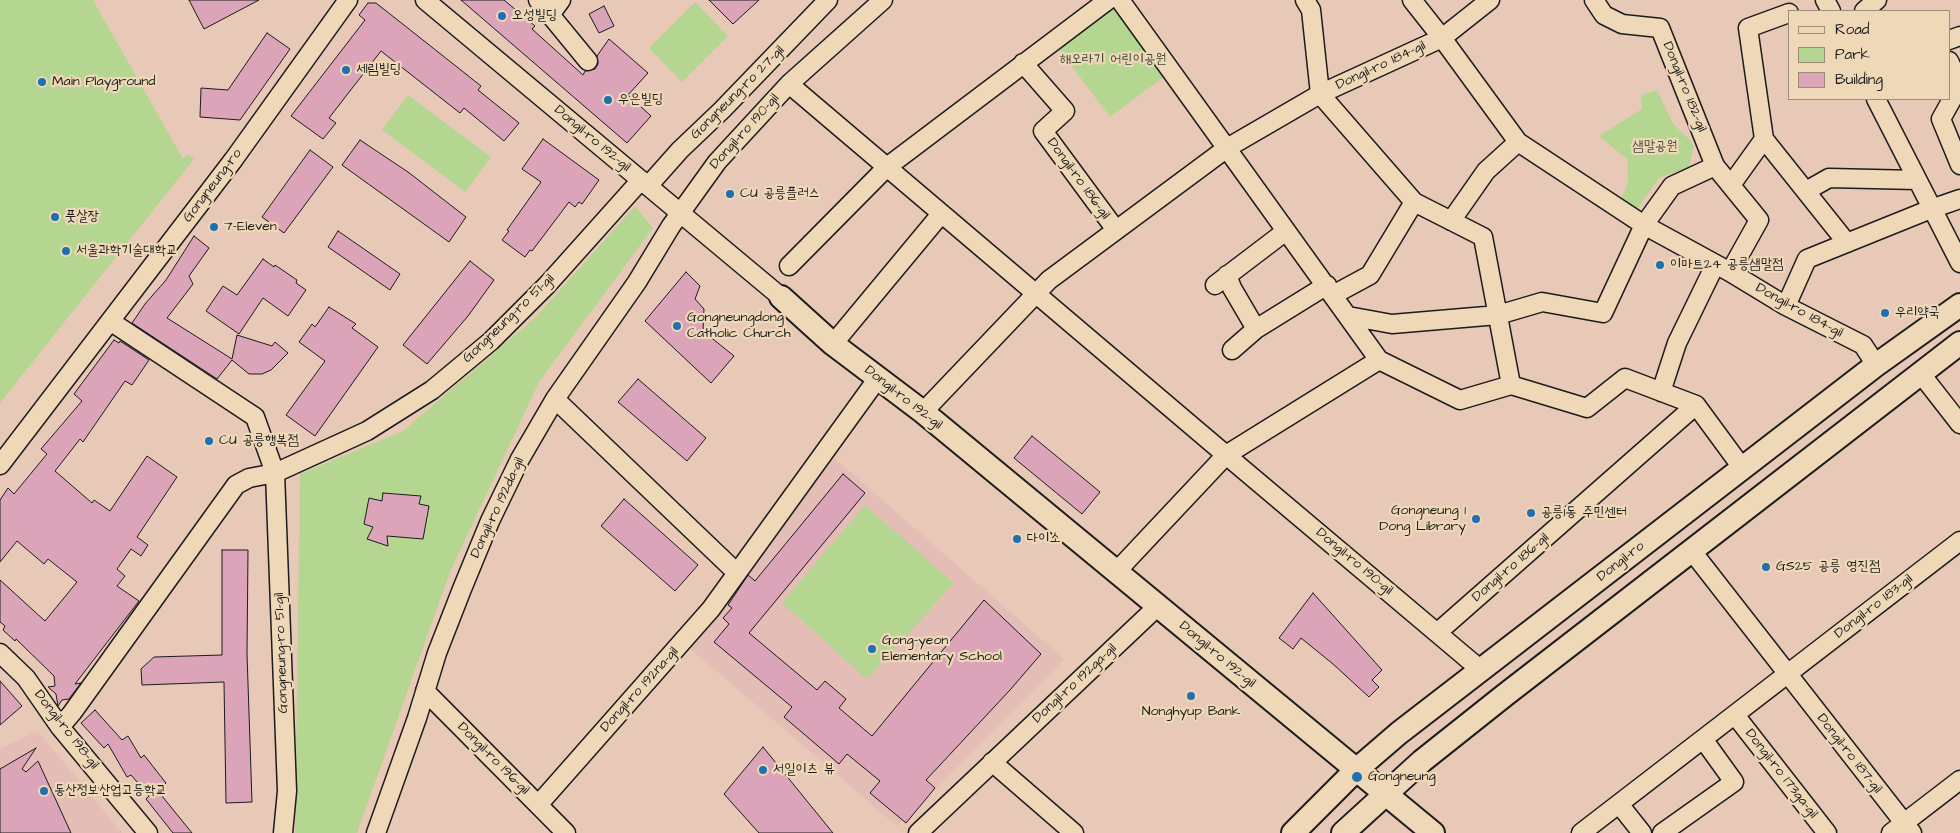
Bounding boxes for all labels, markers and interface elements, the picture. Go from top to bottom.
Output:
place label: 오성빌딩 [512,8,557,24]
marker: 오성빌딩 [496,10,508,22]
legend [1788,10,1950,100]
text: Road [1835,19,1869,40]
street label: Dongil-ro 184-gil [1333,38,1429,94]
street label: Dongil-ro 182-gil [1658,39,1710,135]
street label: Gongneung-ro 27-gil [688,43,788,143]
text: Park [1835,44,1870,65]
park label: 해오라기 어린이공원 [1060,52,1166,68]
place label: 세림빌딩 [356,62,401,78]
marker: 세림빌딩 [340,64,352,76]
text: Building [1835,69,1883,90]
place label: Main Playground [52,74,155,90]
marker: Main Playground [36,76,48,88]
street label: Dongil-ro 190-gil [707,91,783,173]
place label: 우은빌딩 [618,92,663,108]
marker: 우은빌딩 [602,94,614,106]
street label: Dongil-ro 192-gil [550,102,634,176]
street label: Dongil-ro 186-gil [1043,135,1113,223]
park label: 샘말공원 [1632,139,1678,155]
street label: Gongneung-ro [180,146,246,226]
place label: CU 공릉플러스 [740,186,820,202]
marker: CU 공릉플러스 [724,188,736,200]
place label: 풋살장 [65,209,99,225]
marker: 풋살장 [49,211,61,223]
place label: 7-Eleven [224,219,277,235]
marker: 7-Eleven [208,221,220,233]
place label: 서울과학기술대학교 [76,243,177,259]
marker: 서울과학기술대학교 [60,245,72,257]
place label: 이마트24 공릉샘말점 [1670,257,1783,273]
marker: 이마트24 공릉샘말점 [1654,259,1666,271]
street label: Gongneung-ro 51-gil [460,271,558,367]
street label: Dongil-ro 184-gil [1752,280,1846,342]
place label: 우리약국 [1895,305,1940,321]
marker: 우리약국 [1879,307,1891,319]
place label: Gongneungdong Catholic Church [687,310,791,342]
marker: Gongneungdong Catholic Church [671,320,683,332]
street label: Dongil-ro 192-gil [861,362,945,434]
place label: CU 공릉행복점 [219,433,299,449]
marker: CU 공릉행복점 [203,435,215,447]
street label: Dongil-ro 192da-gil [467,455,529,561]
place label: Gongneung 1 Dong Library [1379,503,1466,536]
place label: 공릉1동 주민센터 [1541,505,1627,521]
marker: 공릉1동 주민센터 [1525,507,1537,519]
marker: Gongneung 1 Dong Library [1470,513,1482,525]
street label: Dongil-ro 190-gil [1312,525,1396,599]
street label: Dongil-ro 186-gil [1469,530,1553,606]
place label: 다이소 [1027,531,1061,547]
marker: 다이소 [1011,533,1023,545]
street label: Dongil-ro [1594,538,1648,586]
place label: GS25 공릉 영진점 [1776,559,1880,575]
marker: GS25 공릉 영진점 [1760,561,1772,573]
street label: Dongil-ro 183-gil [1831,571,1917,643]
street label: Gongneung-ro 51-gil [271,592,293,714]
street label: Dongil-ro 192-gil [1175,618,1259,692]
place label: Gong-yeon Elementary School [882,633,1002,666]
street label: Dongil-ro 192ga-gil [1029,641,1121,727]
marker: Gong-yeon Elementary School [866,643,878,655]
street label: Dongil-ro 192na-gil [597,644,683,736]
street label: Dongil-ro 198-gil [30,687,102,773]
marker: Nonghyup Bank [1185,690,1197,702]
place label: Nonghyup Bank [1142,704,1240,720]
street label: Dongil-ro 187-gil [1813,711,1885,797]
street label: Dongil-ro 196-gil [453,719,533,799]
street label: Dongil-ro 173ga-gil [1741,726,1821,822]
place label: 서일이츠 뷰 [773,762,835,778]
marker: 서일이츠 뷰 [757,764,769,776]
place label: Gongneung [1368,769,1436,785]
marker: Gongneung [1350,770,1364,784]
place label: 동산정보산업고등학교 [54,783,167,799]
marker: 동산정보산업고등학교 [38,785,50,797]

